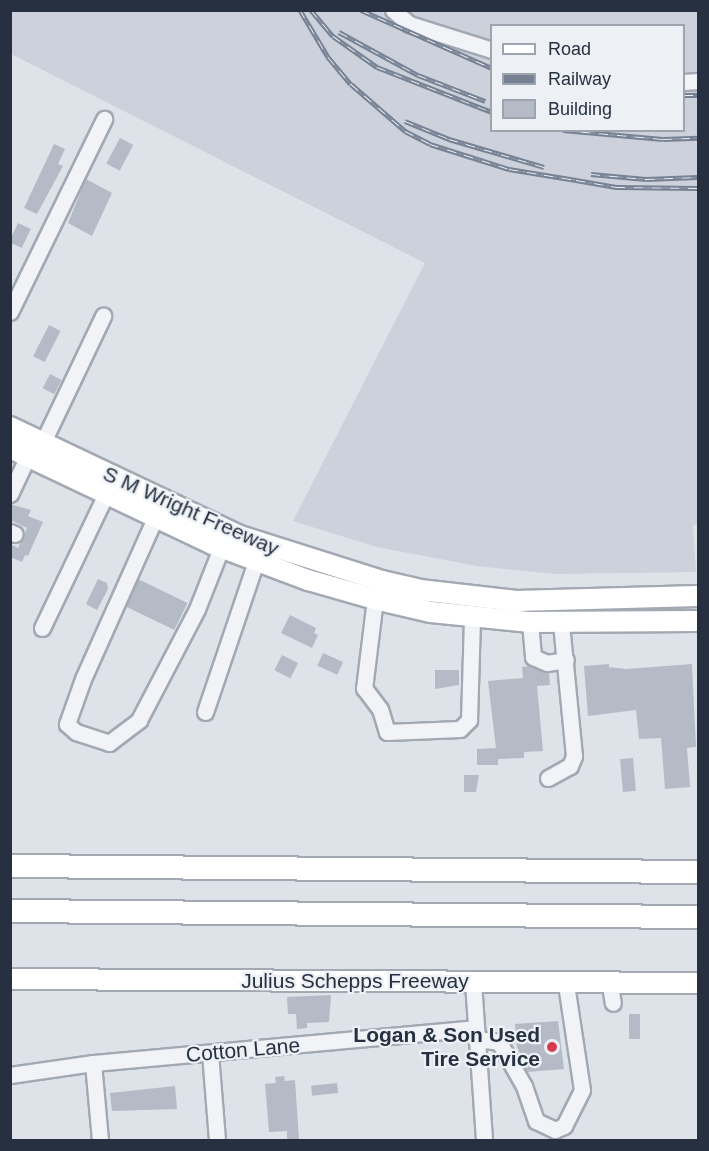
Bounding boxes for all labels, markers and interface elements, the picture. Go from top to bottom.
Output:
legend [490,24,685,132]
text: Road [548,39,591,59]
text: Railway [548,69,611,89]
text: Building [548,99,612,119]
street label: S M Wright Freeway [99,461,283,561]
street label: Julius Schepps Freeway [241,968,469,994]
place label: Logan & Son Used Tire Service [353,1022,540,1072]
street label: Cotton Lane [185,1032,301,1068]
marker: Logan & Son Used Tire Service [545,1040,559,1054]

